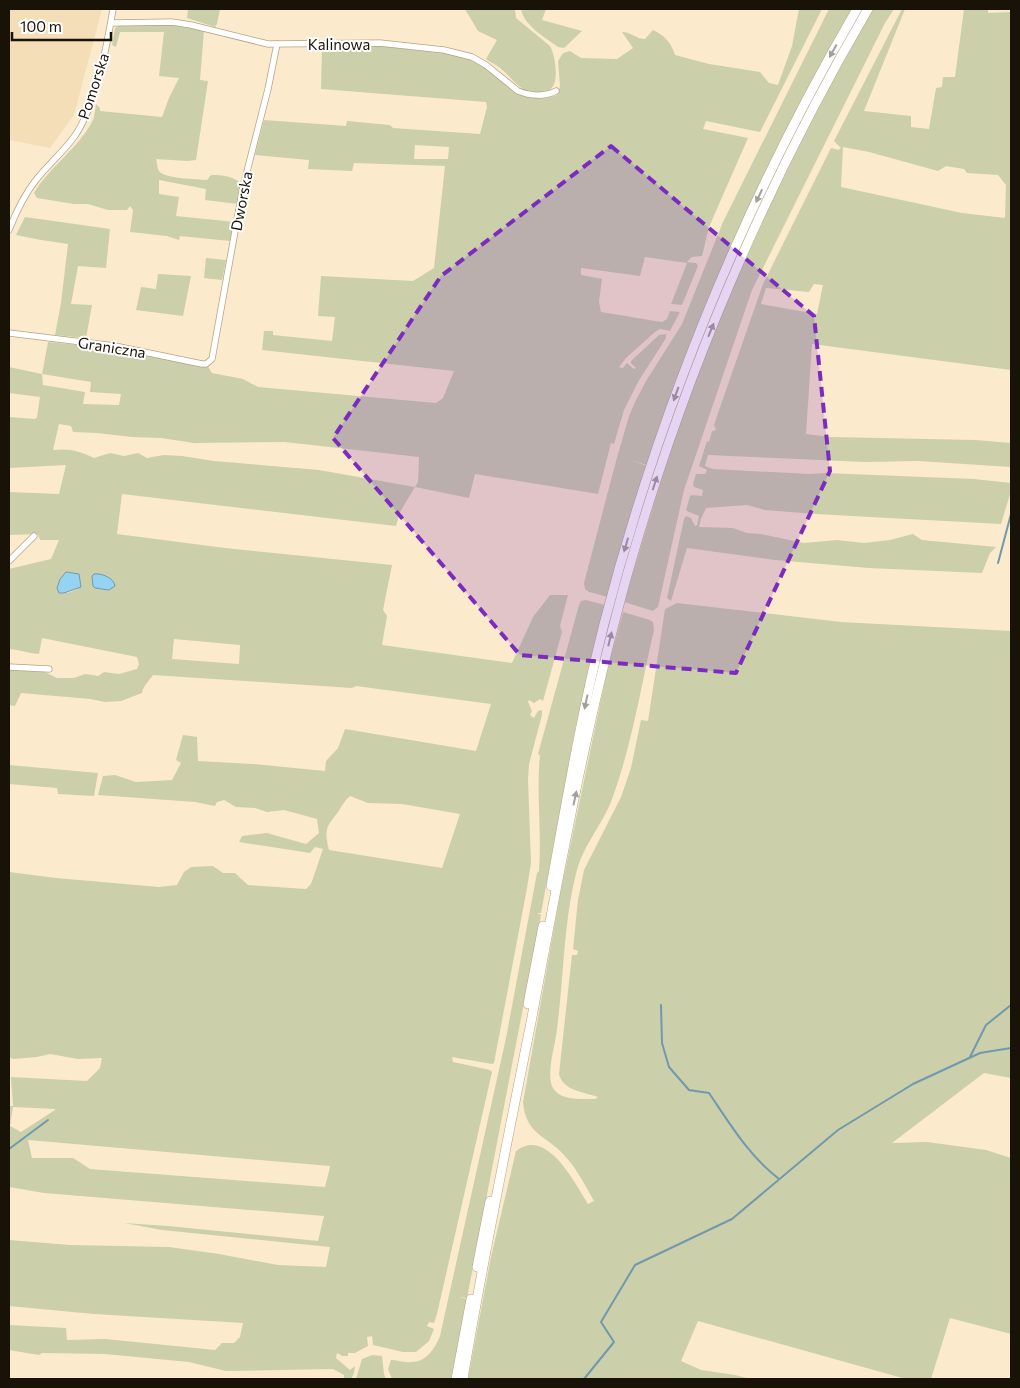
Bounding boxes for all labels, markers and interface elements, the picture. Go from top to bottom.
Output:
scale bar [12,10,111,42]
text: 100 m [20,17,62,35]
street label: Kalinowa [308,35,370,53]
one-way arrow [828,45,837,58]
street label: Pomorska [74,51,112,121]
street label: Dworska [226,170,256,232]
one-way arrow [754,189,762,203]
one-way arrow [708,323,715,338]
street label: Graniczna [77,333,147,361]
one-way arrow [672,387,680,402]
one-way arrow [652,476,660,491]
one-way arrow [622,538,630,553]
one-way arrow [606,632,614,647]
one-way arrow [581,695,589,711]
one-way arrow [572,790,580,806]

